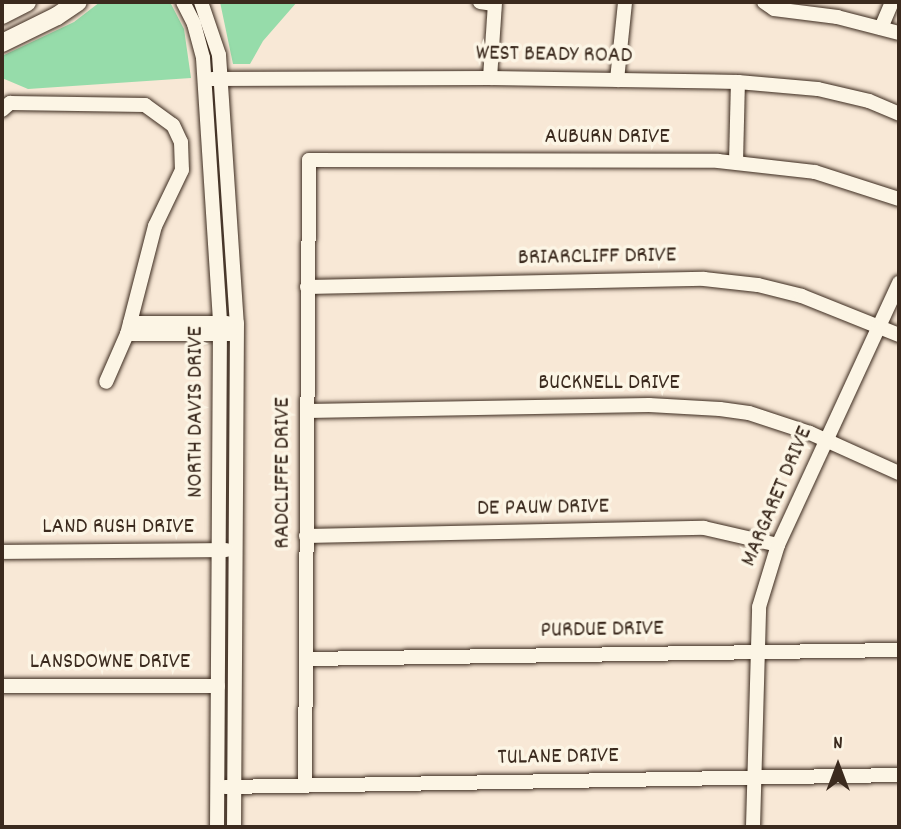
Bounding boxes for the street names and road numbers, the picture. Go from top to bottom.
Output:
street label: WEST BEADY ROAD [476,41,632,71]
street label: AUBURN DRIVE [544,124,670,152]
street label: BRIARCLIFF DRIVE [518,243,676,273]
street label: NORTH DAVIS DRIVE [183,326,211,498]
street label: BUCKNELL DRIVE [538,370,680,398]
street label: RADCLIFFE DRIVE [270,397,298,549]
street label: MARGARET DRIVE [736,423,820,571]
street label: DE PAUW DRIVE [477,494,609,524]
street label: LAND RUSH DRIVE [42,514,194,542]
street label: PURDUE DRIVE [540,616,664,646]
street label: LANSDOWNE DRIVE [30,649,190,677]
street label: TULANE DRIVE [497,743,619,773]

